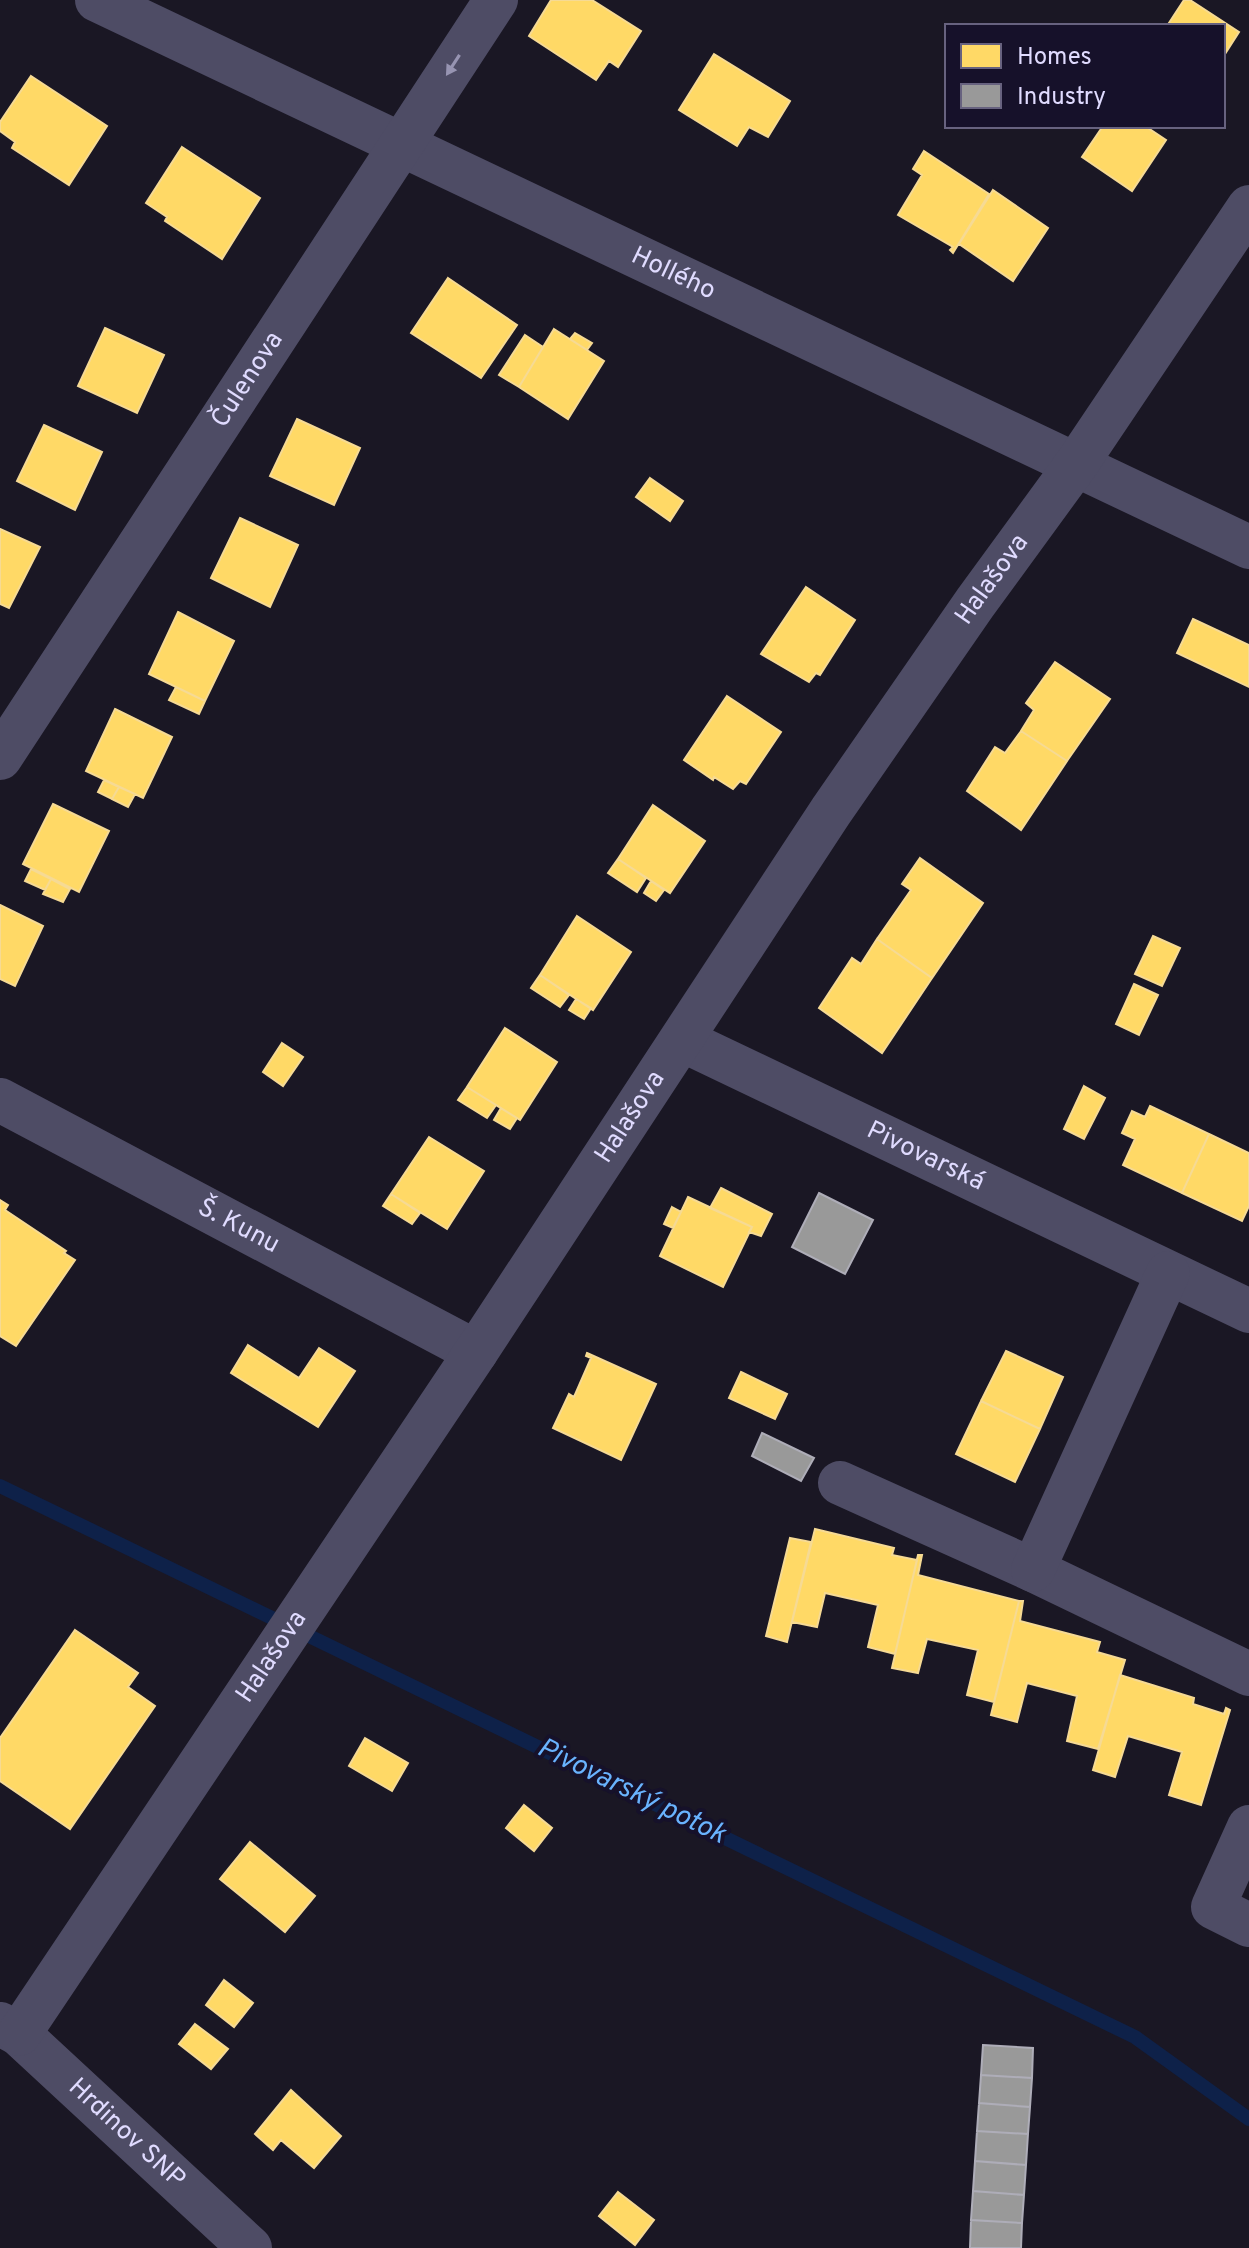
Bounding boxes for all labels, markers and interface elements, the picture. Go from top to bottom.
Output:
legend [945,24,1225,128]
text: Homes [1017,43,1092,73]
one-way arrow [446,55,461,76]
text: Industry [1017,83,1106,113]
street label: Hollého [626,239,721,308]
street label: Čulenova [202,325,291,434]
street label: Halašova [948,528,1036,631]
street label: Halašova [588,1064,673,1170]
street label: Pivovarská [861,1114,990,1199]
street label: Š. Kunu [192,1189,285,1262]
street label: Halašova [229,1604,314,1709]
water label: Pivovarský potok [531,1731,732,1854]
street label: Hrdinov SNP [61,2071,192,2196]

